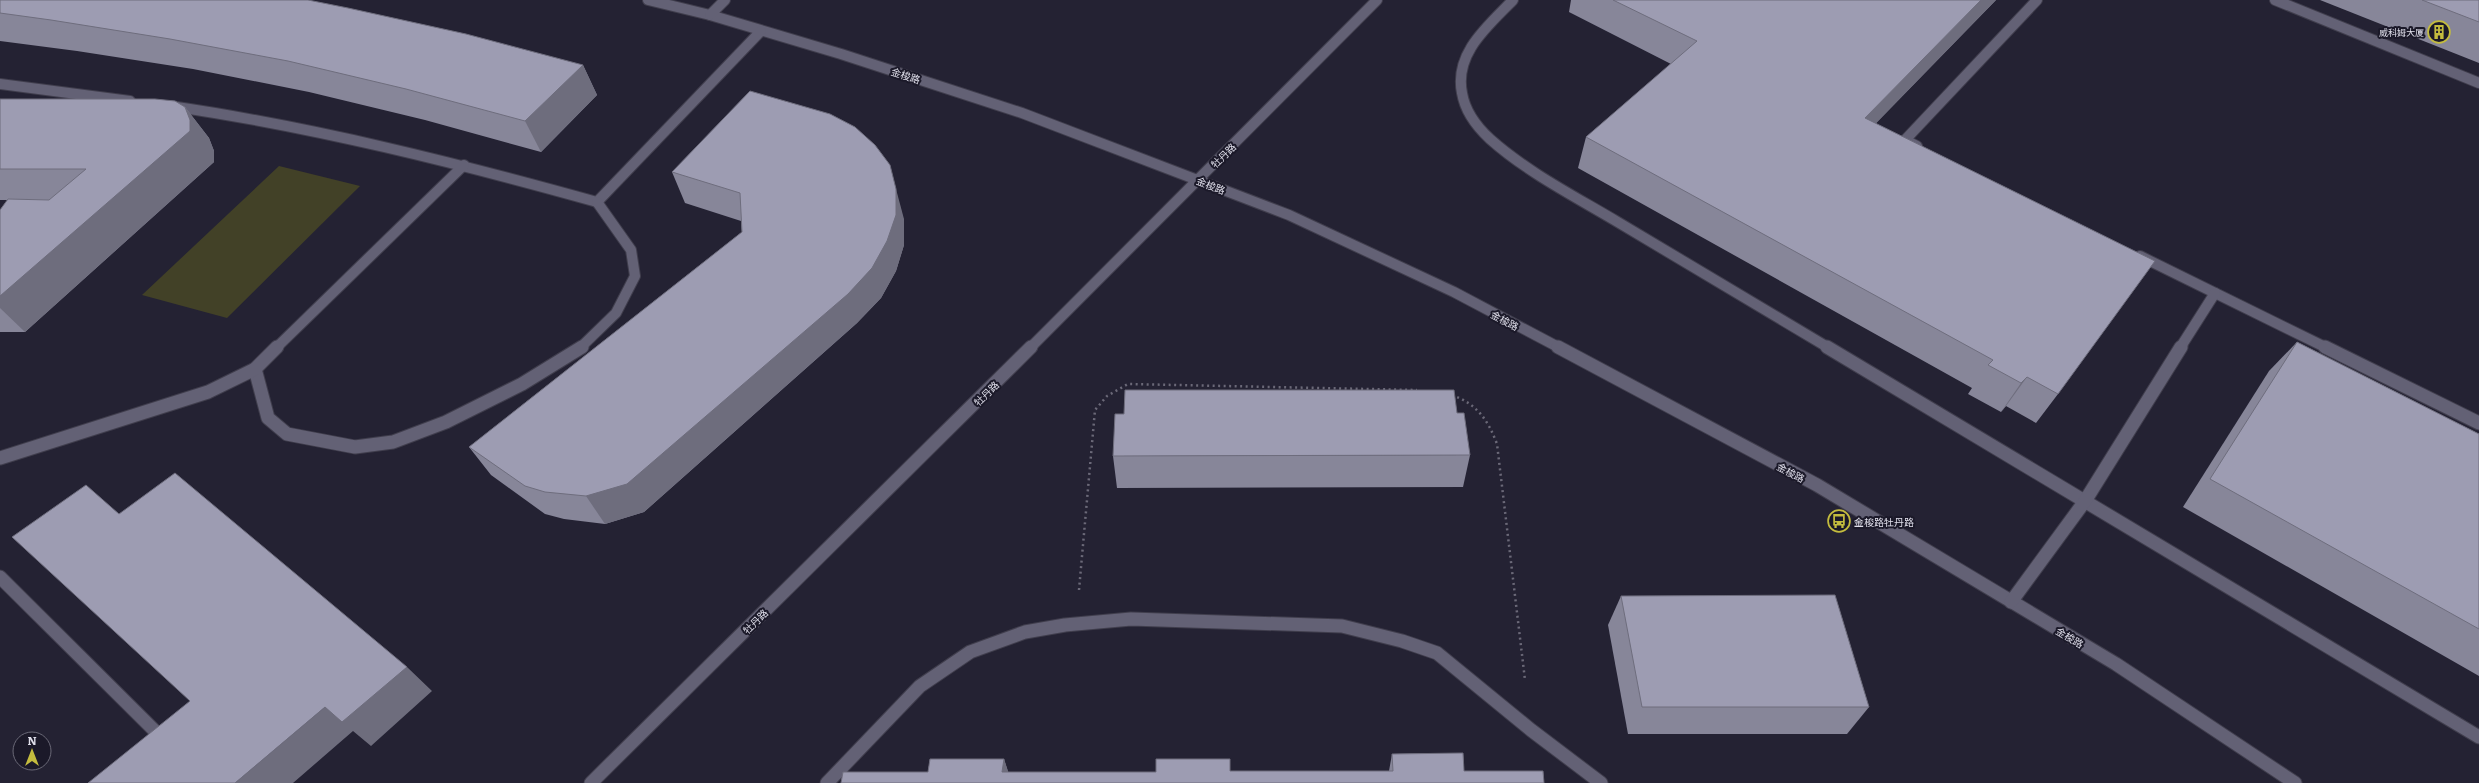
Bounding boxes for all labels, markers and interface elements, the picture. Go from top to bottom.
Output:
building icon: 威科姆大厦 [2426,19,2452,45]
place label: 威科姆大厦 [2379,25,2424,39]
street label: 金梭路 [889,63,923,87]
street label: 牡丹路 [1207,139,1239,171]
street label: 金梭路 [1194,173,1228,197]
street label: 金梭路 [1488,306,1522,334]
street label: 牡丹路 [970,377,1002,409]
street label: 金梭路 [1774,458,1808,486]
bus stop icon: 金梭路牡丹路 [1826,508,1852,534]
place label: 金梭路牡丹路 [1854,514,1914,529]
street label: 牡丹路 [739,605,771,637]
street label: 金梭路 [2053,623,2087,651]
north arrow [12,731,52,771]
text: N [27,732,37,748]

